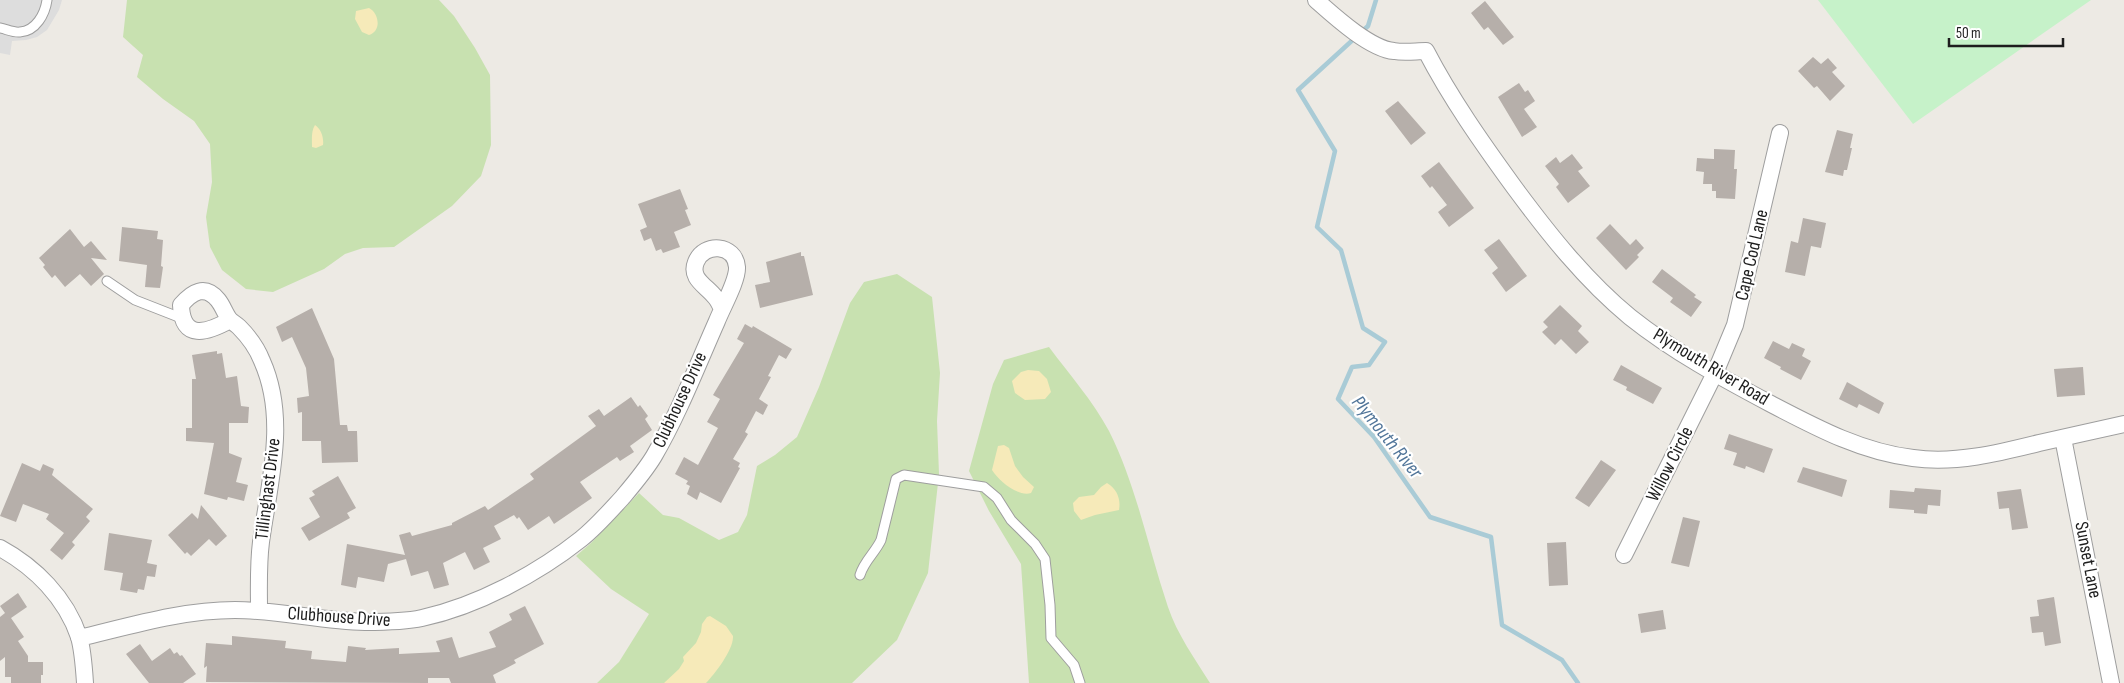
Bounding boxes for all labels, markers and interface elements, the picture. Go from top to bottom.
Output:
scale bar [1949,15,2063,47]
text: 50 m [1956,24,1981,43]
street label: Cape Cod Lane [1730,207,1774,303]
street label: Plymouth River Road [1649,323,1773,411]
street label: Clubhouse Drive [648,348,712,452]
water label: Plymouth River [1346,391,1428,484]
street label: Willow Circle [1641,423,1699,505]
street label: Tillinghast Drive [250,437,286,541]
street label: Sunset Lane [2069,520,2107,600]
street label: Clubhouse Drive [287,602,391,632]

